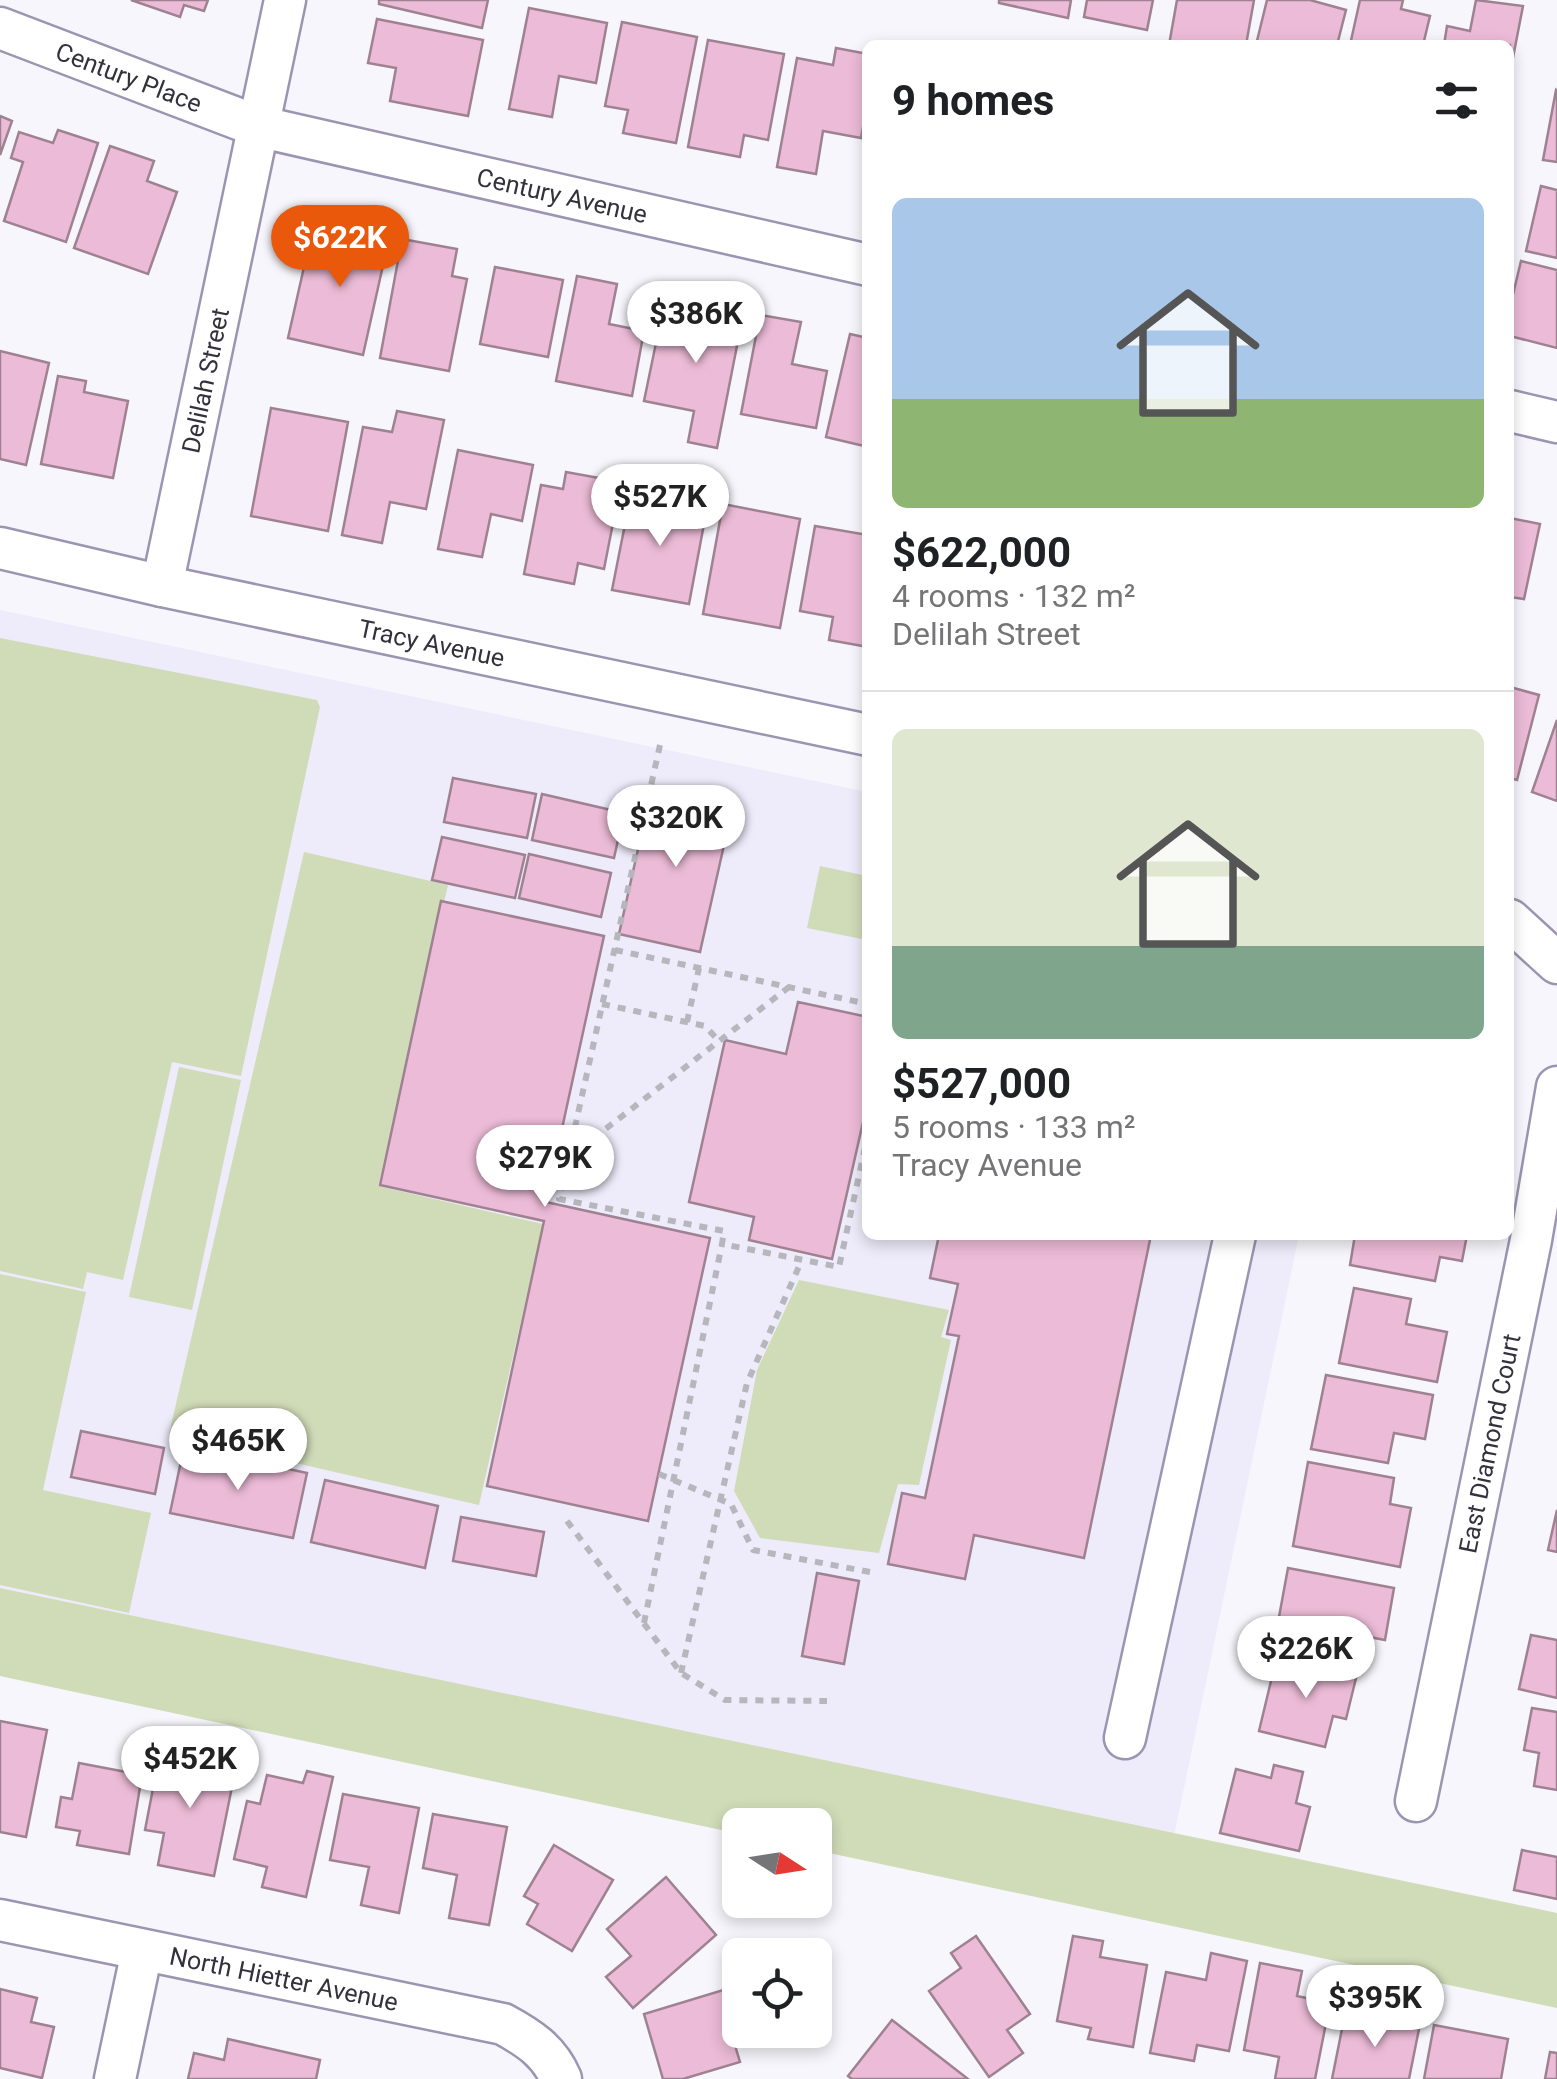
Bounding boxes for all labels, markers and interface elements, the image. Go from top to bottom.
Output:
street label: Century Place [52,37,206,119]
icon: filters [1429,73,1484,128]
text: 9 homes [892,76,1054,125]
street label: Century Avenue [474,162,650,229]
pin: $622K [270,205,410,290]
text: $622K [293,218,387,256]
icon: home [1098,263,1278,443]
pin: $386K [626,281,766,366]
text: $386K [649,294,743,332]
street label: Delilah Street [176,305,235,456]
pin: $527K [590,464,730,549]
text: $527K [613,477,707,515]
text: $622,000 [892,528,1071,577]
text: 4 rooms · 132 m² [892,577,1135,615]
street label: Tracy Avenue [356,614,507,673]
text: Delilah Street [892,615,1081,653]
pin: $320K [606,785,746,870]
icon: home [1098,794,1278,974]
text: $320K [629,798,723,836]
text: $527,000 [892,1059,1071,1108]
text: 5 rooms · 133 m² [892,1108,1135,1146]
pin: $279K [475,1125,615,1210]
text: $279K [498,1138,592,1176]
text: Tracy Avenue [892,1146,1082,1184]
street label: East Diamond Court [1453,1331,1526,1556]
pin: $465K [168,1408,308,1493]
text: $465K [191,1421,285,1459]
pin: $226K [1236,1616,1376,1701]
text: $226K [1259,1629,1353,1667]
pin: $452K [120,1726,260,1811]
text: $452K [143,1739,237,1777]
north arrow [722,1808,832,1918]
map controls [722,1808,832,2048]
button: locate [722,1938,832,2048]
street label: North Hietter Avenue [167,1941,401,2017]
pin: $395K [1305,1965,1445,2050]
text: $395K [1328,1978,1422,2016]

